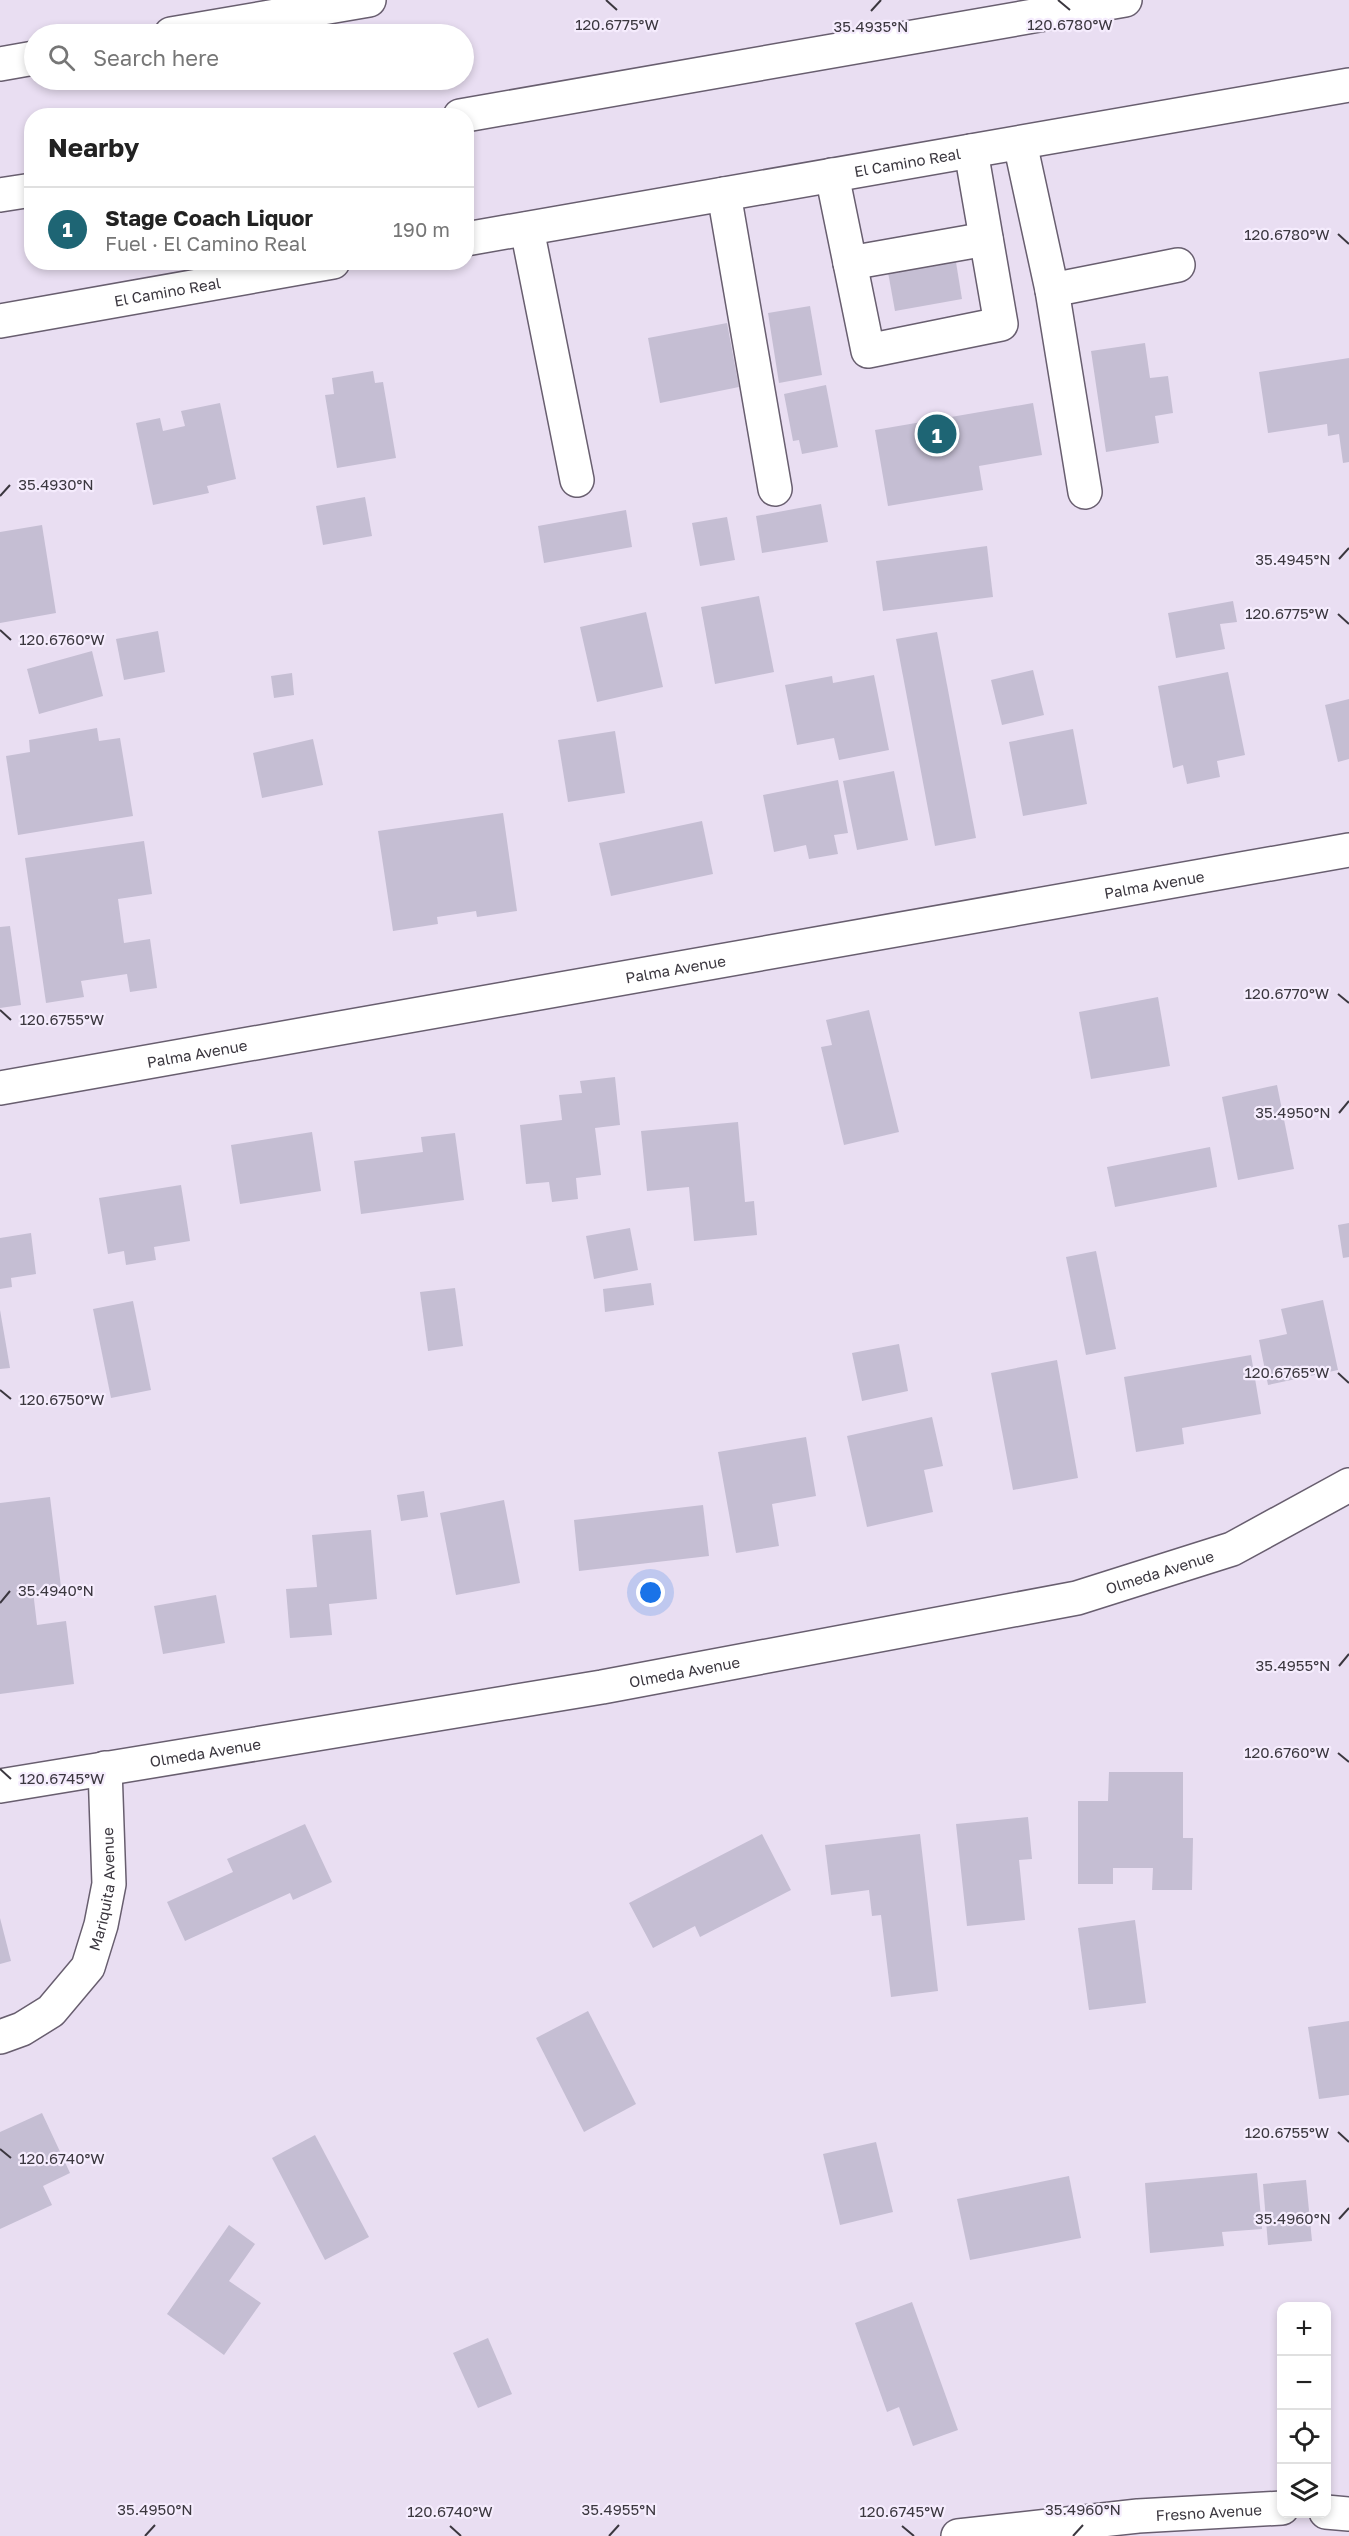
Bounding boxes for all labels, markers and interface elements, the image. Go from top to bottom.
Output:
text: 120.6775°W [575,15,659,33]
text: 120.6780°W [1027,15,1113,33]
text: 35.4935°N [834,17,908,35]
search box [24,24,474,90]
icon: search [45,41,78,74]
text: Search here [93,44,219,71]
text: Nearby [48,132,139,163]
street label: El Camino Real [853,144,962,180]
text: Stage Coach Liquor [105,204,313,231]
text: 1 [62,217,73,241]
text: 190 m [393,217,450,241]
text: 120.6780°W [1244,225,1330,243]
text: Fuel · El Camino Real [105,231,307,255]
street label: El Camino Real [113,273,222,310]
pin: 1 [918,412,956,456]
text: 35.4930°N [18,475,94,493]
text: 35.4945°N [1255,550,1331,568]
text: 120.6775°W [1245,604,1329,622]
text: 120.6760°W [19,630,105,648]
street label: Palma Avenue [1103,867,1206,902]
street label: Palma Avenue [624,951,727,986]
text: 120.6770°W [1245,984,1329,1002]
text: 120.6755°W [20,1010,104,1028]
street label: Palma Avenue [145,1036,249,1071]
text: 35.4950°N [1255,1103,1331,1121]
text: 120.6765°W [1245,1363,1329,1381]
text: 120.6750°W [19,1390,105,1408]
street label: Olmeda Avenue [1103,1546,1216,1597]
your location [636,1578,665,1607]
text: 35.4940°N [18,1581,94,1599]
street label: Olmeda Avenue [628,1652,742,1691]
text: 35.4955°N [1256,1656,1330,1674]
street label: Olmeda Avenue [148,1734,262,1770]
text: 120.6760°W [1244,1743,1330,1761]
text: 120.6745°W [20,1769,104,1787]
street label: Mariquita Avenue [85,1827,118,1953]
text: 120.6755°W [1245,2123,1329,2141]
text: 120.6740°W [19,2149,105,2167]
text: 35.4960°N [1255,2209,1331,2227]
map controls [1277,2302,1331,2518]
button: + [1277,2302,1331,2356]
button: − [1277,2356,1331,2410]
button: locate [1277,2410,1331,2464]
button: layers [1277,2464,1331,2518]
text: 35.4950°N [117,2500,193,2518]
text: 35.4955°N [582,2500,656,2518]
text: 35.4960°N [1045,2500,1121,2518]
street label: Fresno Avenue [1155,2500,1263,2524]
text: 120.6740°W [407,2502,493,2520]
text: 120.6745°W [860,2502,944,2520]

